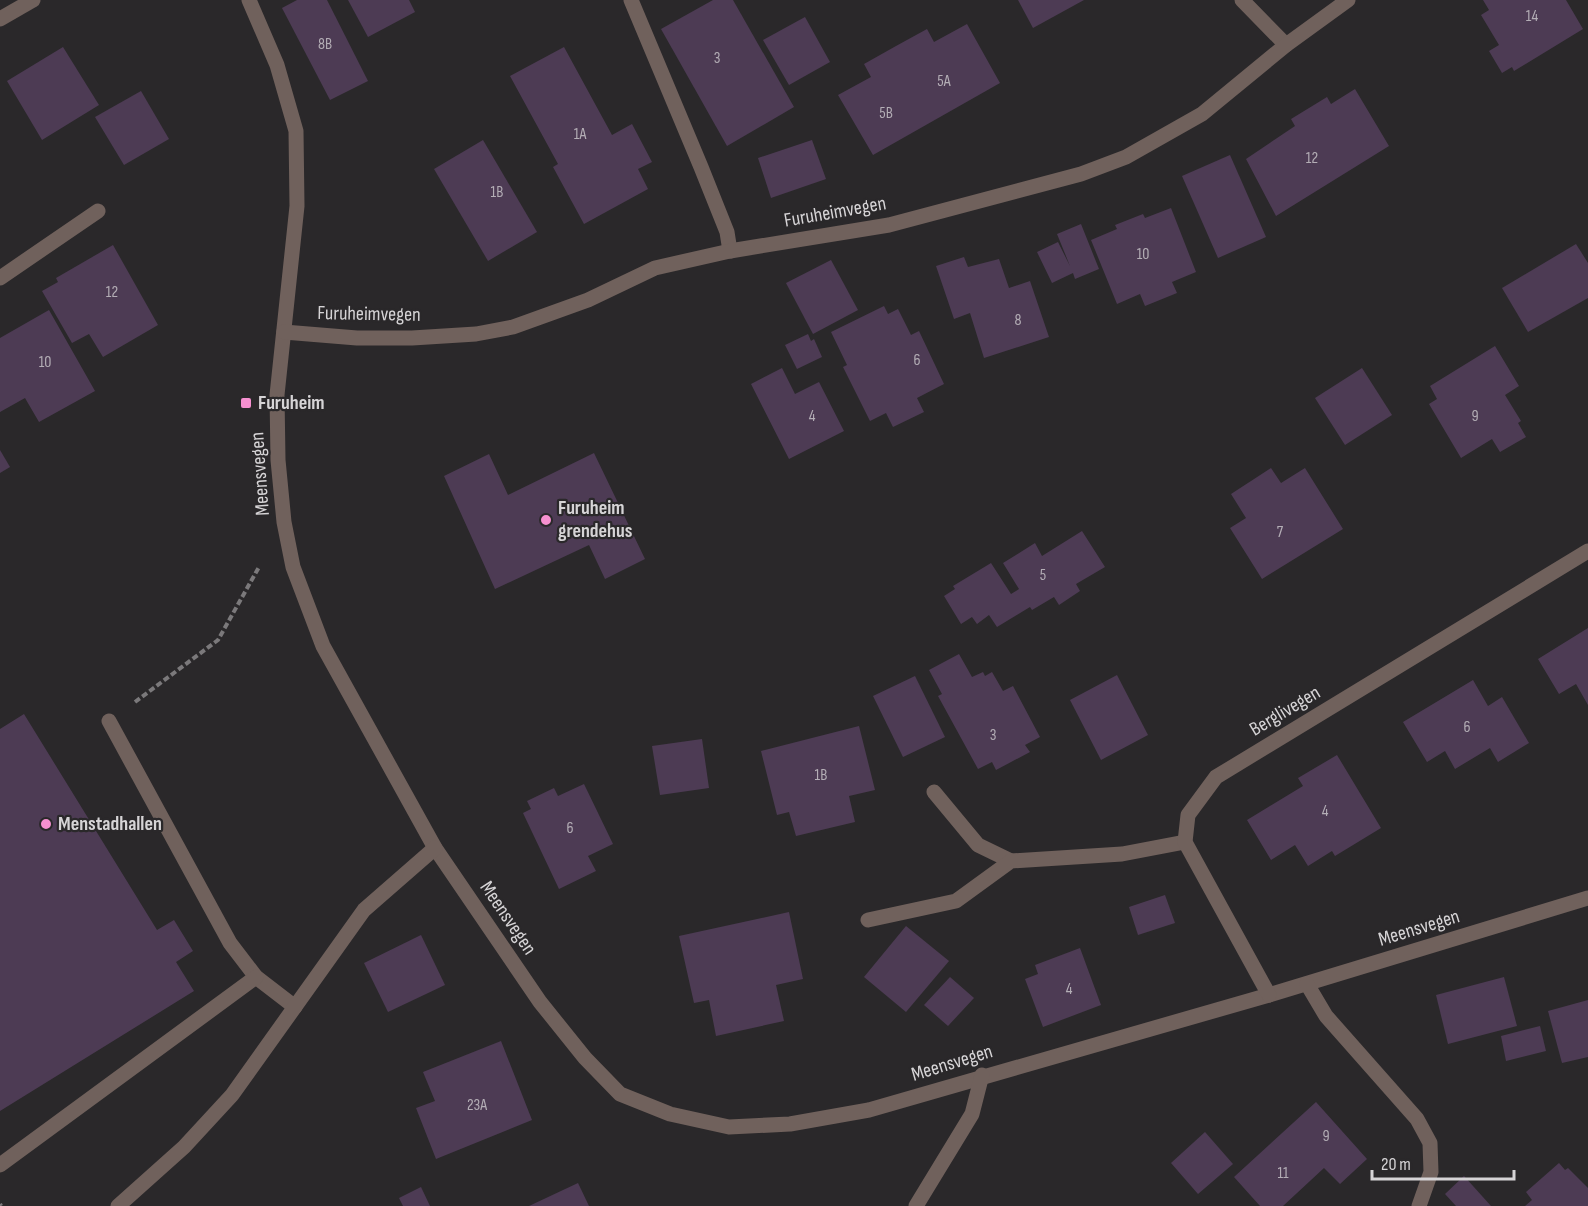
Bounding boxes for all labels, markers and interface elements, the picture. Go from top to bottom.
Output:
house number: 14 [1526,7,1538,26]
house number: 8B [318,35,332,54]
house number: 3 [714,49,720,68]
house number: 5A [937,72,951,91]
house number: 5B [879,104,893,123]
house number: 1A [574,125,586,144]
house number: 12 [1306,149,1318,168]
house number: 1B [491,183,503,202]
street label: Furuheimvegen [782,191,888,233]
house number: 10 [1137,245,1149,264]
house number: 12 [106,283,118,302]
street label: Furuheimvegen [317,301,421,327]
house number: 8 [1014,311,1022,330]
house number: 6 [913,351,921,370]
house number: 10 [39,353,51,372]
place label: Furuheim [258,391,325,415]
marker: Furuheim [239,396,253,410]
house number: 4 [809,407,816,426]
house number: 9 [1471,407,1479,426]
street label: Meensvegen [245,431,275,517]
place label: Furuheim grendehus [558,496,633,543]
marker: Furuheim grendehus [539,513,553,527]
house number: 7 [1277,523,1284,542]
house number: 5 [1040,566,1046,585]
street label: Berglivegen [1245,681,1325,741]
house number: 6 [1463,718,1471,737]
house number: 3 [990,726,996,745]
house number: 1B [815,766,827,785]
house number: 4 [1322,802,1329,821]
place label: Menstadhallen [58,812,162,836]
marker: Menstadhallen [39,817,53,831]
house number: 6 [566,819,574,838]
street label: Meensvegen [475,877,541,959]
street label: Meensvegen [1375,904,1463,952]
house number: 4 [1066,980,1073,999]
street label: Meensvegen [908,1039,996,1087]
house number: 23A [467,1096,487,1115]
house number: 9 [1322,1127,1330,1146]
scale bar [1372,1143,1514,1181]
text: 20 m [1381,1154,1411,1175]
house number: 11 [1277,1164,1289,1183]

